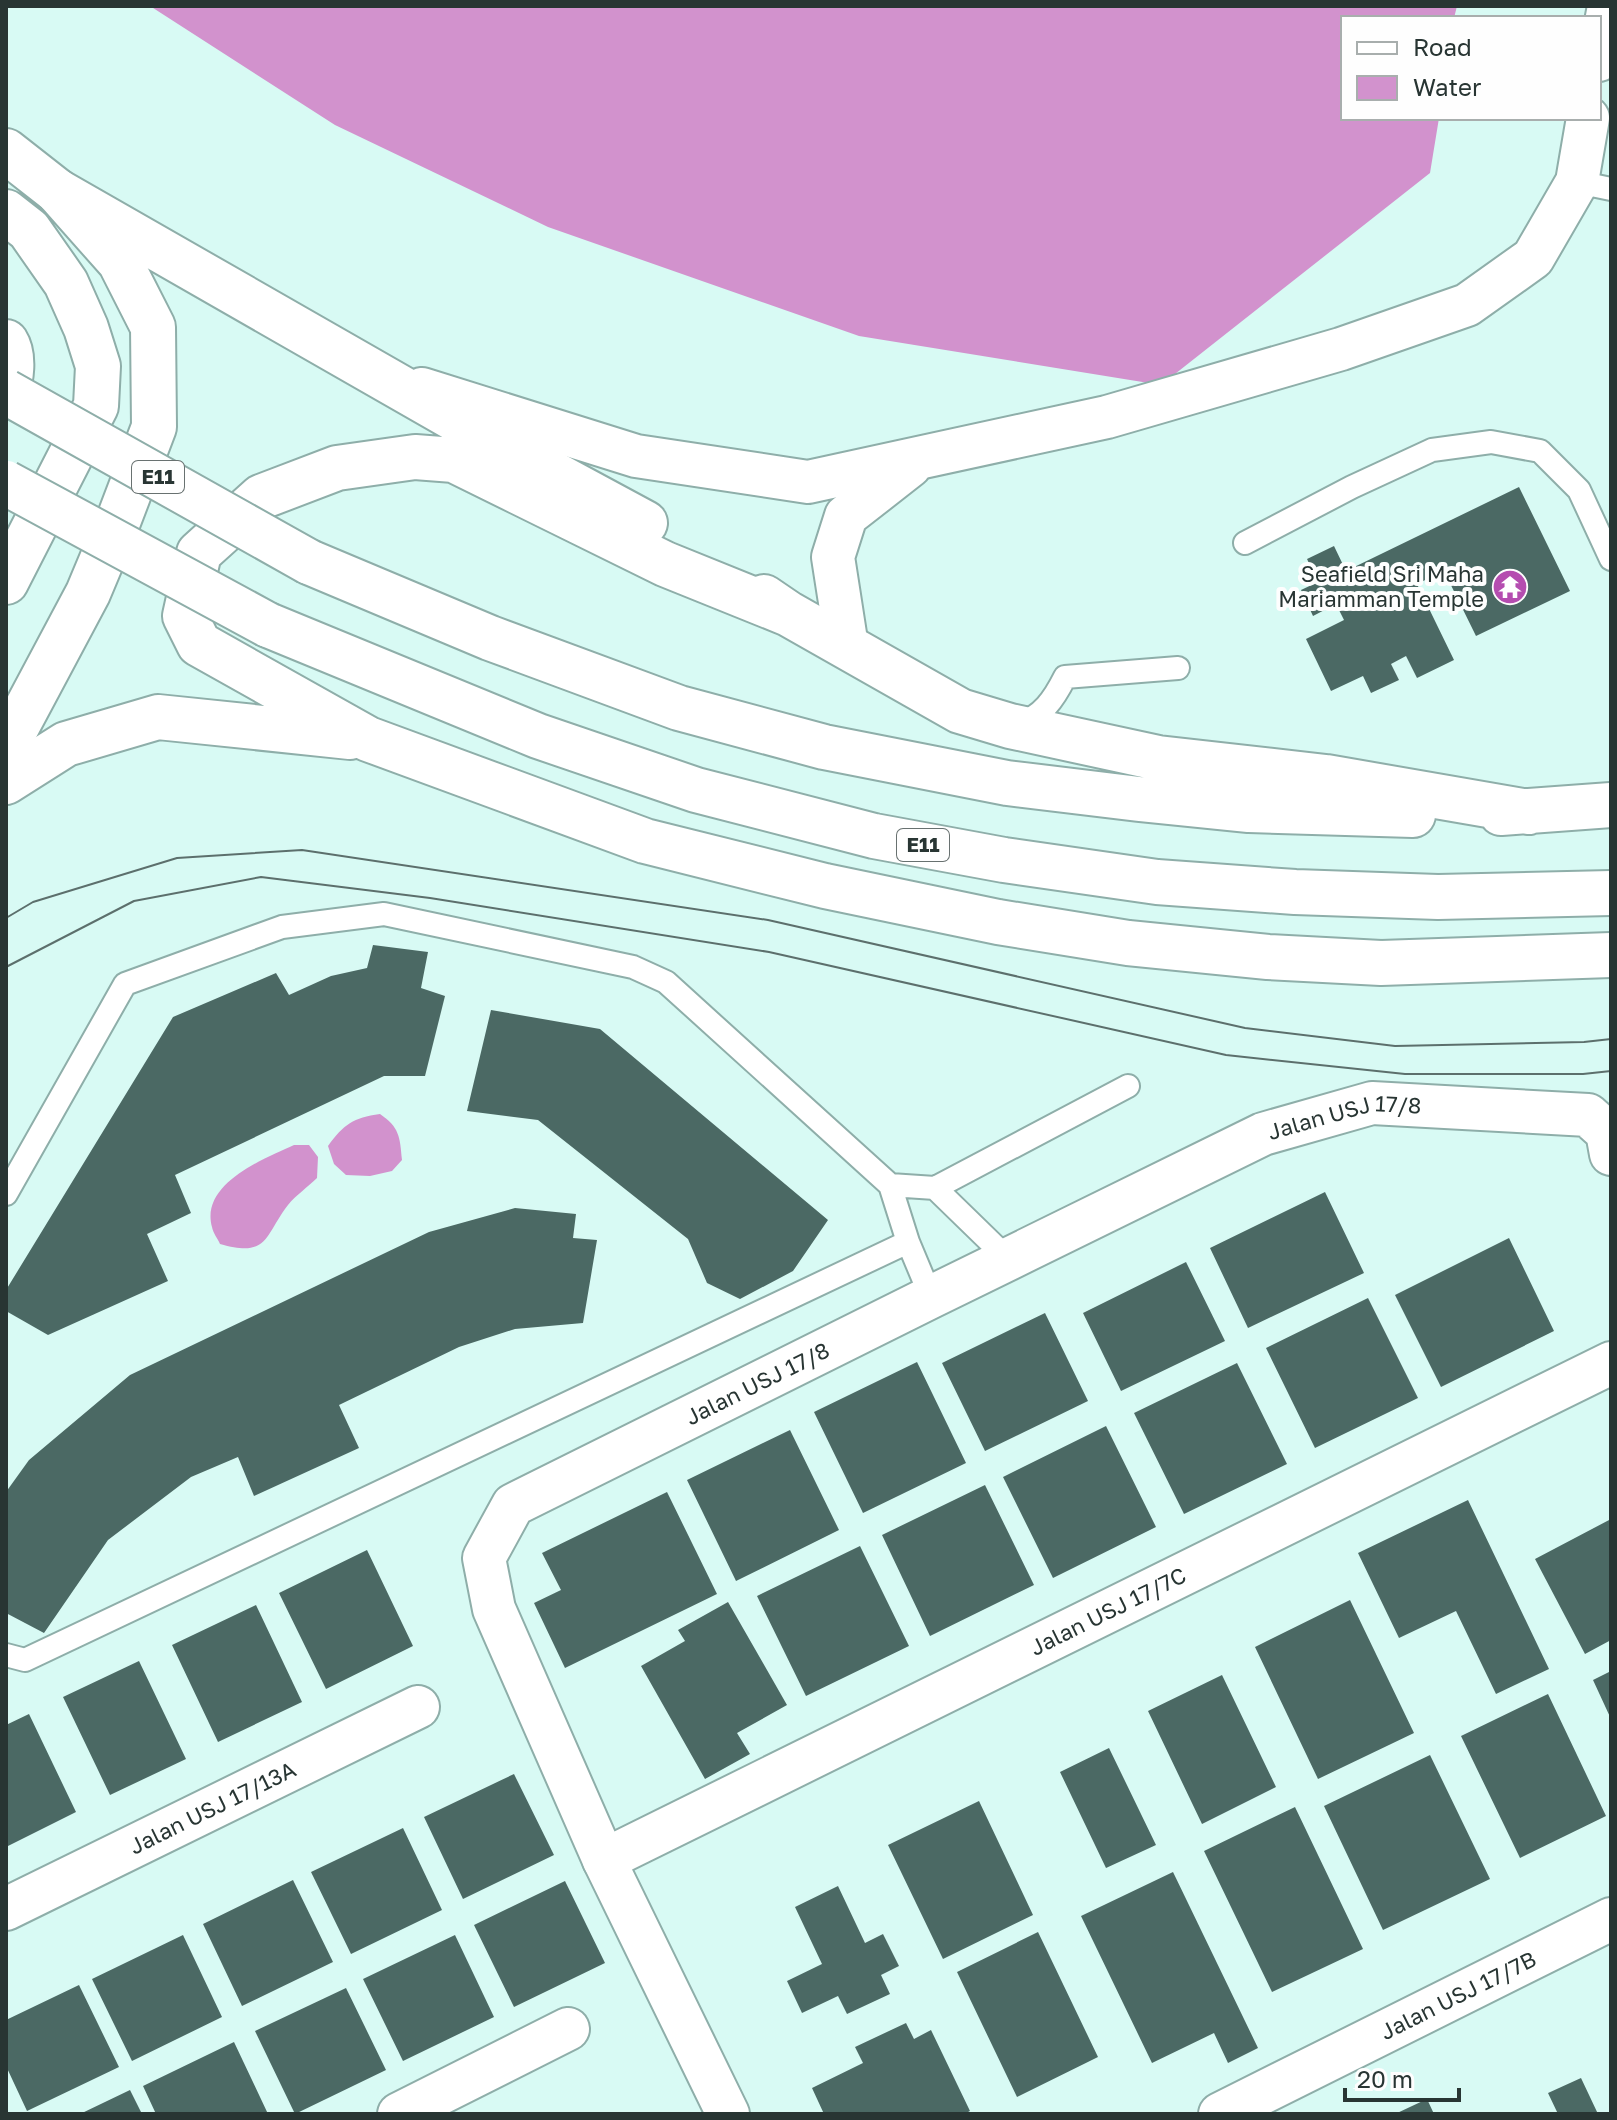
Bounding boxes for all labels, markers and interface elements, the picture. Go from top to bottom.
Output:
legend [1341,16,1601,120]
text: Road [1413,32,1472,61]
text: Water [1413,72,1481,101]
road number: E11 [132,461,184,493]
place label: Seafield Sri Maha Mariamman Temple [1278,560,1484,612]
temple icon: Seafield Sri Maha Mariamman Temple [1491,568,1529,606]
road number: E11 [897,829,949,861]
street label: Jalan USJ 17/8 [1264,1089,1422,1145]
street label: Jalan USJ 17/8 [681,1336,834,1430]
street label: Jalan USJ 17/7C [1025,1561,1190,1661]
street label: Jalan USJ 17/13A [125,1755,300,1860]
street label: Jalan USJ 17/7B [1376,1945,1540,2045]
scale bar [1345,2052,1459,2102]
text: 20 m [1357,2064,1413,2093]

